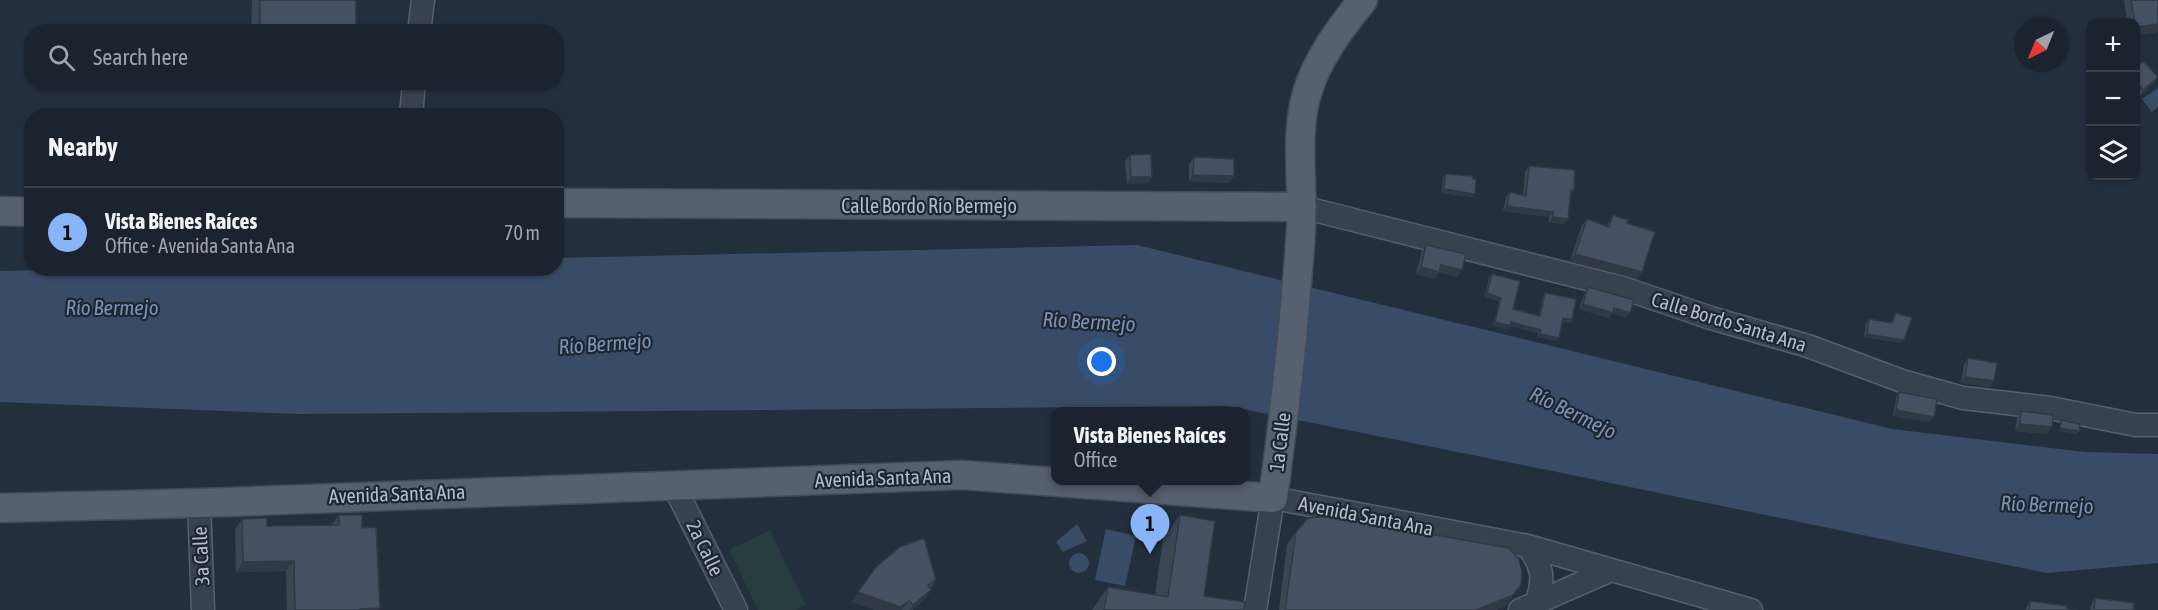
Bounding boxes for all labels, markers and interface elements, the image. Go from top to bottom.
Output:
north arrow [2014,18,2068,72]
map controls [2086,18,2140,180]
button: + [2086,18,2140,72]
search box [24,24,564,90]
icon: search [45,41,78,74]
text: Search here [93,44,188,70]
button: − [2086,72,2140,126]
button: layers [2086,126,2140,180]
text: Nearby [48,132,118,162]
street label: Calle Bordo Río Bermejo [841,194,1017,217]
text: Vista Bienes Raíces [105,208,257,234]
text: 1 [63,221,72,244]
text: 70 m [504,221,540,244]
text: Office · Avenida Santa Ana [105,234,295,257]
street label: Calle Bordo Santa Ana [1649,287,1809,356]
water label: Río Bermejo [65,295,159,319]
water label: Río Bermejo [1042,307,1136,335]
water label: Río Bermejo [558,328,652,358]
your location [1087,347,1116,376]
water label: Río Bermejo [1526,381,1621,443]
popup [1051,407,1249,485]
street label: 1a Calle [1264,411,1295,473]
text: Vista Bienes Raíces [1074,422,1226,448]
text: Office [1074,448,1117,471]
street label: Avenida Santa Ana [814,464,952,491]
street label: Avenida Santa Ana [328,480,466,507]
water label: Río Bermejo [2000,490,2094,518]
street label: Avenida Santa Ana [1297,491,1435,540]
pin: 1 [1130,504,1170,554]
street label: 2a Calle [682,516,729,579]
street label: 3a Calle [187,526,214,586]

